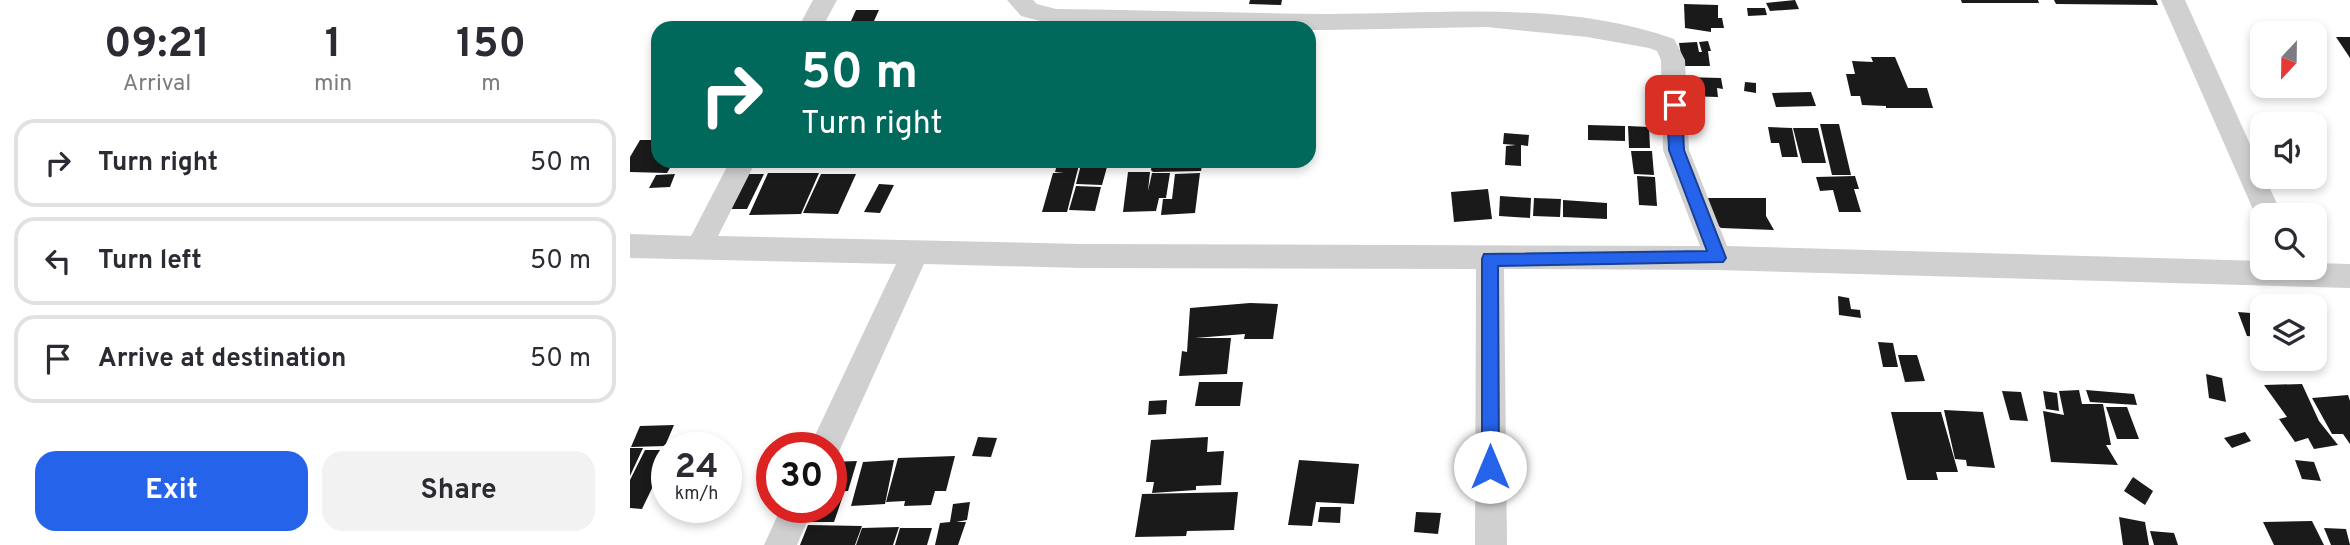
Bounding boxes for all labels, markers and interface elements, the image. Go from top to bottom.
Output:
text: 09:21 [104,19,210,72]
text: 1 [325,19,341,72]
text: 150 [456,19,526,72]
north arrow [2250,21,2328,98]
map controls [2250,21,2327,371]
text: 50 m [801,44,918,106]
icon: right [686,49,777,140]
text: Arrival [123,70,191,99]
text: min [314,70,352,99]
text: m [481,70,501,99]
pin [1645,75,1705,135]
icon: arrive [1656,86,1694,124]
text: Turn right [801,105,943,145]
button: sound [2250,112,2327,189]
icon: right [39,144,77,182]
text: Turn right [98,147,218,180]
text: 50 m [530,147,591,180]
button: search [2250,203,2327,280]
icon: left [39,242,77,280]
text: Turn left [98,245,202,278]
text: 50 m [530,245,591,278]
button: layers [2250,294,2327,371]
icon: arrive [39,340,77,378]
text: Arrive at destination [98,343,346,376]
text: 50 m [530,343,591,376]
position arrow [1453,430,1527,504]
speed limit sign: 30 [756,432,847,523]
text: 24 [675,446,718,490]
button: Exit [35,451,308,531]
button: Share [322,451,595,531]
text: km/h [675,483,718,506]

